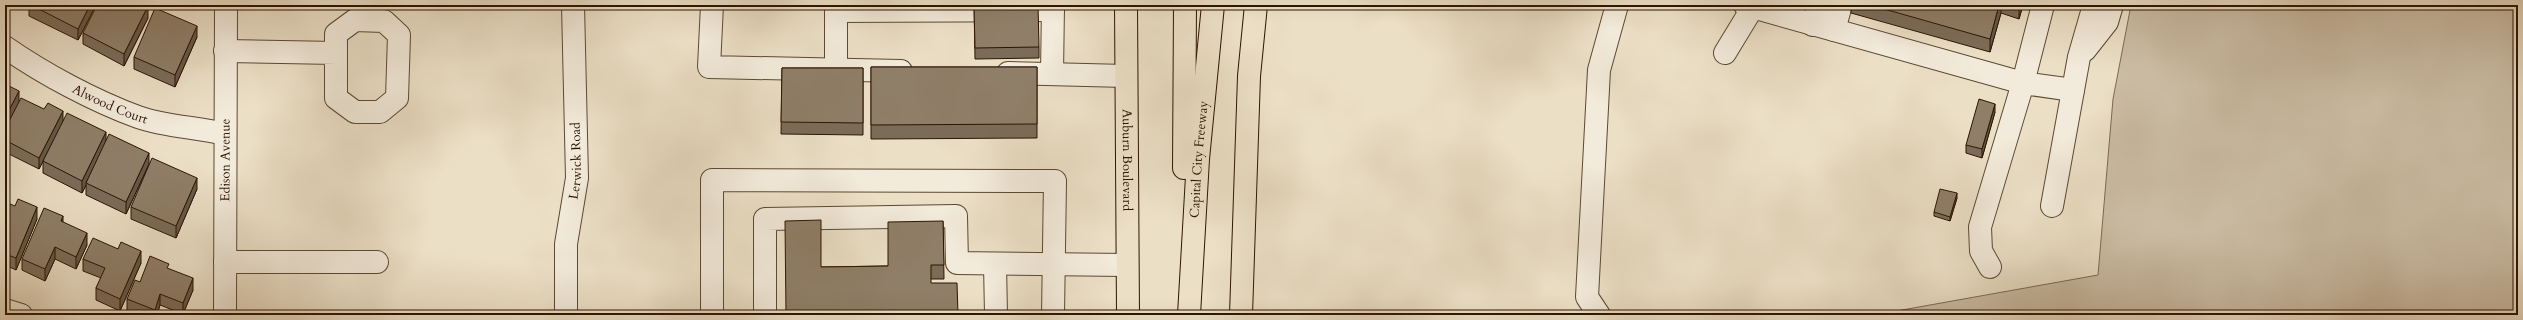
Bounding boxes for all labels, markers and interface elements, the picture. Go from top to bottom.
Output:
street label: Alwood Court [69,80,150,129]
street label: Capital City Freeway [1186,100,1213,219]
street label: Auburn Boulevard [1118,109,1136,211]
street label: Edison Avenue [216,118,235,202]
street label: Lerwick Road [565,122,586,201]

